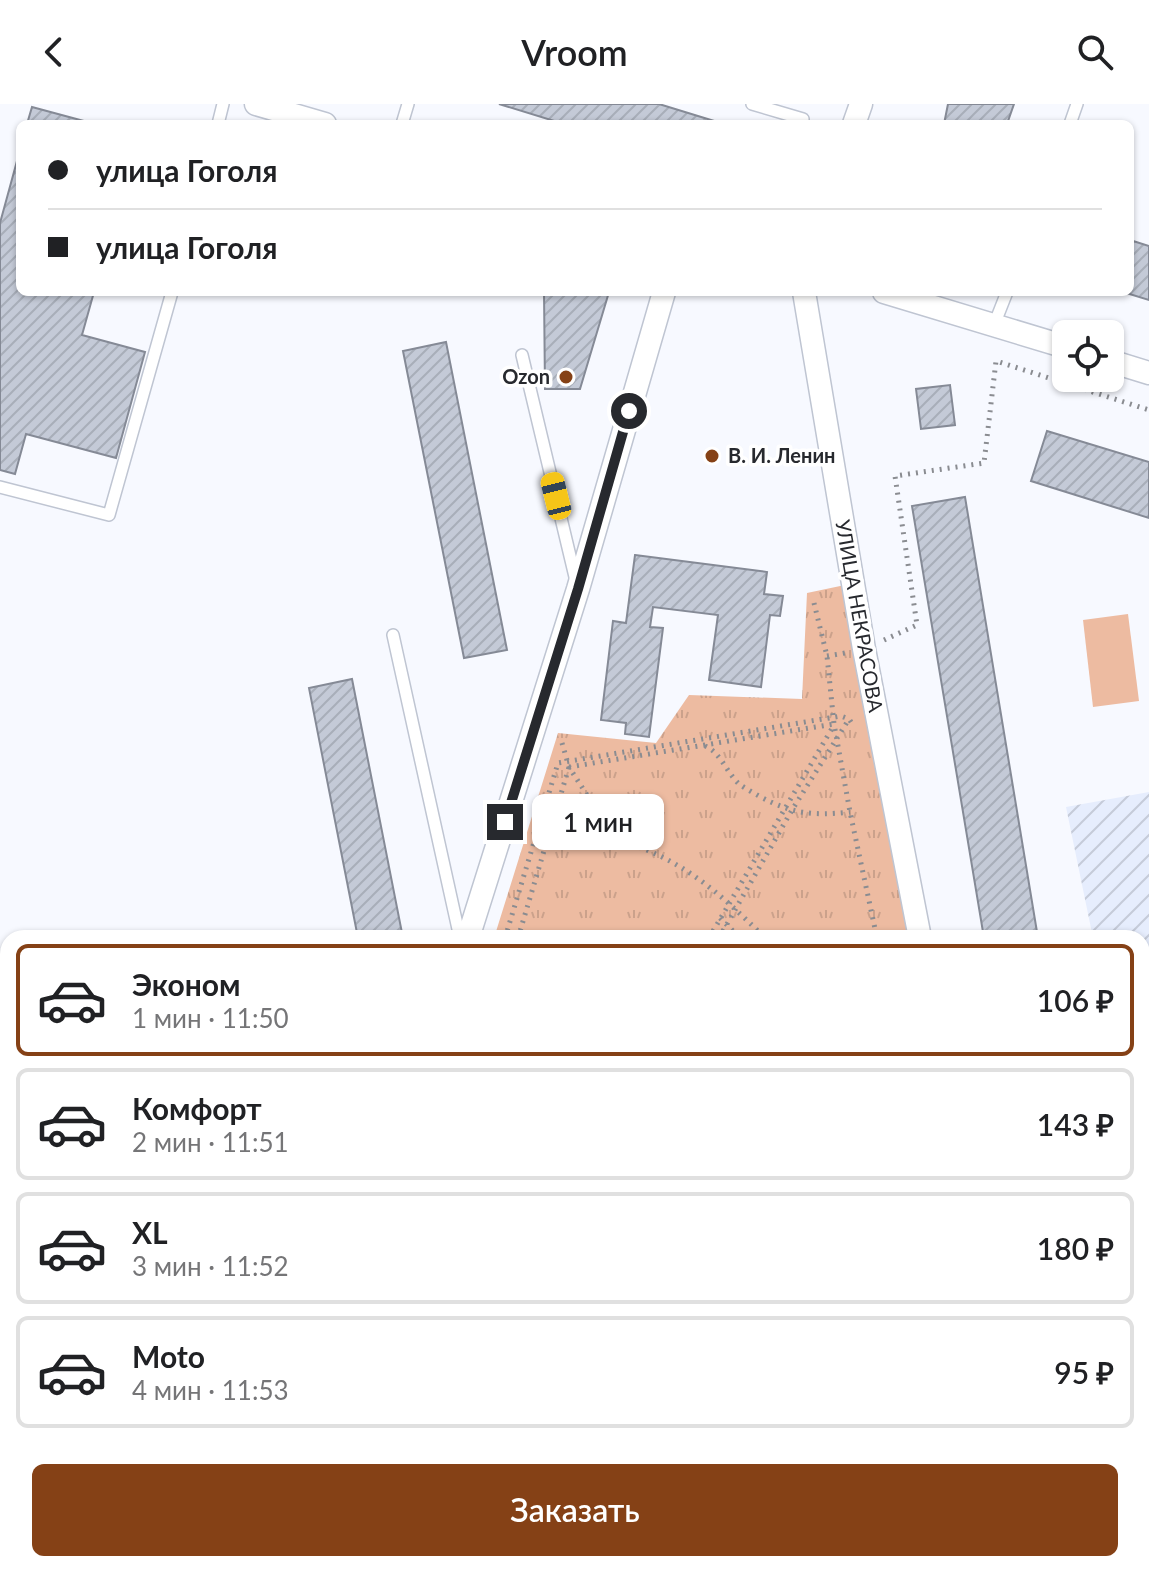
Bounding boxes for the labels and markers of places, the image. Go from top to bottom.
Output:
place label: Ozon [502,364,550,388]
marker: Ozon [557,368,575,386]
place label: В. И. Ленин [728,443,836,467]
marker: В. И. Ленин [703,447,721,465]

